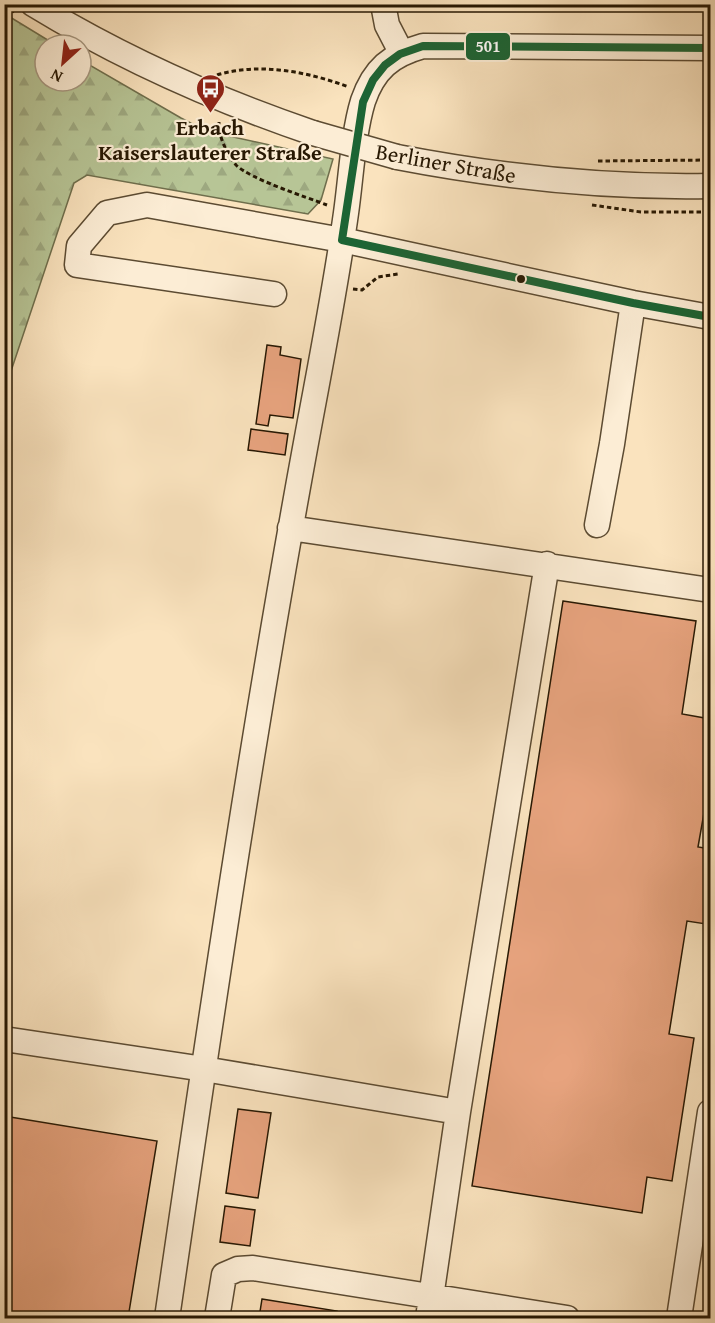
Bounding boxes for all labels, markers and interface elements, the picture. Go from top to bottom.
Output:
line badge: 501 [465,32,511,61]
north arrow [33,33,93,93]
text: 501 [476,34,500,58]
text: N [46,63,66,89]
bus stop icon: Erbach Kaiserslauterer Straße [194,72,226,114]
place label: Erbach Kaiserslauterer Straße [98,111,322,168]
street label: Berliner Straße [373,135,519,191]
unlabelled marker [515,273,527,285]

